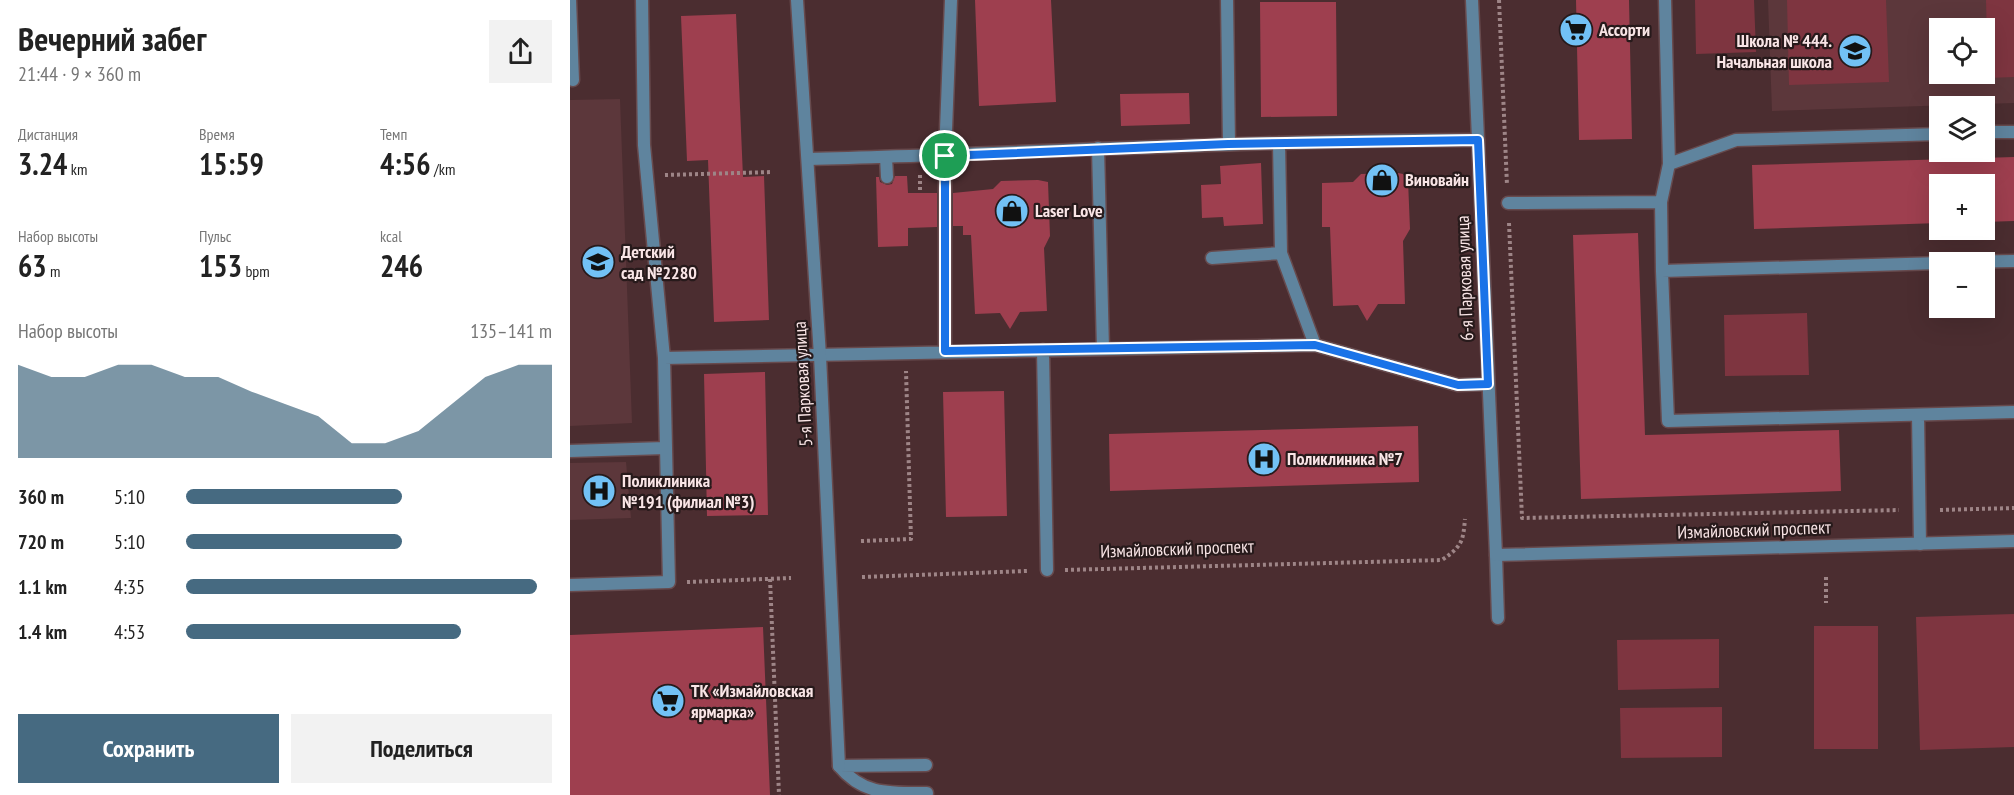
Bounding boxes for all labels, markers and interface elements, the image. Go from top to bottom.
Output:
supermarket icon: Ассорти [1558,12,1594,48]
text: Вечерний забег [18,17,206,60]
place label: Ассорти [1598,18,1650,41]
map controls [1929,18,1995,318]
button: locate [1929,18,1995,84]
button: share [489,20,552,83]
place label: Школа № 444. Начальная школа [1716,29,1832,73]
school or university icon: Школа № 444. Начальная школа [1837,33,1873,69]
text: 21:44 · 9 × 360 m [18,61,141,87]
button: layers [1929,96,1995,162]
text: Дистанция [18,124,78,144]
text: Время [199,124,235,144]
text: Темп [380,124,407,144]
pin [919,130,970,181]
icon: arrive [928,139,961,172]
text: 3.24 [18,144,67,183]
text: 15:59 [199,144,264,183]
text: 4:56 [380,144,431,183]
text: km [67,159,87,179]
text: /km [431,159,455,179]
shop icon: Виновайн [1364,162,1400,198]
place label: Виновайн [1405,168,1469,191]
button: + [1929,174,1995,240]
shop icon: Laser Love [994,193,1030,229]
place label: Laser Love [1035,199,1103,222]
street label: 6-я Парковая улица [1451,215,1478,341]
text: Набор высоты [18,226,98,246]
text: Пульс [199,226,231,246]
text: kcal [380,226,402,246]
place label: Детский сад №2280 [621,240,697,284]
school or university icon: Детский сад №2280 [580,244,616,280]
text: 63 [18,246,47,285]
text: 153 [199,246,242,285]
text: 246 [380,246,423,285]
button: − [1929,252,1995,318]
text: m [47,261,61,281]
text: bpm [242,261,270,281]
text: Набор высоты [18,318,118,344]
text: 135–141 m [470,318,552,344]
street label: 5-я Парковая улица [788,321,817,447]
hospital icon: Поликлиника №7 [1246,441,1282,477]
place label: Поликлиника №7 [1287,447,1403,470]
place label: Поликлиника №191 (филиал №3) [622,469,754,513]
hospital icon: Поликлиника №191 (филиал №3) [581,473,617,509]
text: 360 m [18,484,64,510]
text: 5:10 [114,484,145,510]
street label: Измайловский проспект [1677,515,1831,544]
text: 720 m [18,529,64,555]
text: 5:10 [114,529,145,555]
street label: Измайловский проспект [1100,534,1254,563]
text: 1.1 km [18,574,67,600]
text: 4:35 [114,574,145,600]
text: 1.4 km [18,619,67,645]
text: 4:53 [114,619,145,645]
place label: ТК «Измайловская ярмарка» [691,679,813,723]
supermarket icon: ТК «Измайловская ярмарка» [650,683,686,719]
button: Сохранить [18,714,279,783]
button: Поделиться [291,714,552,783]

